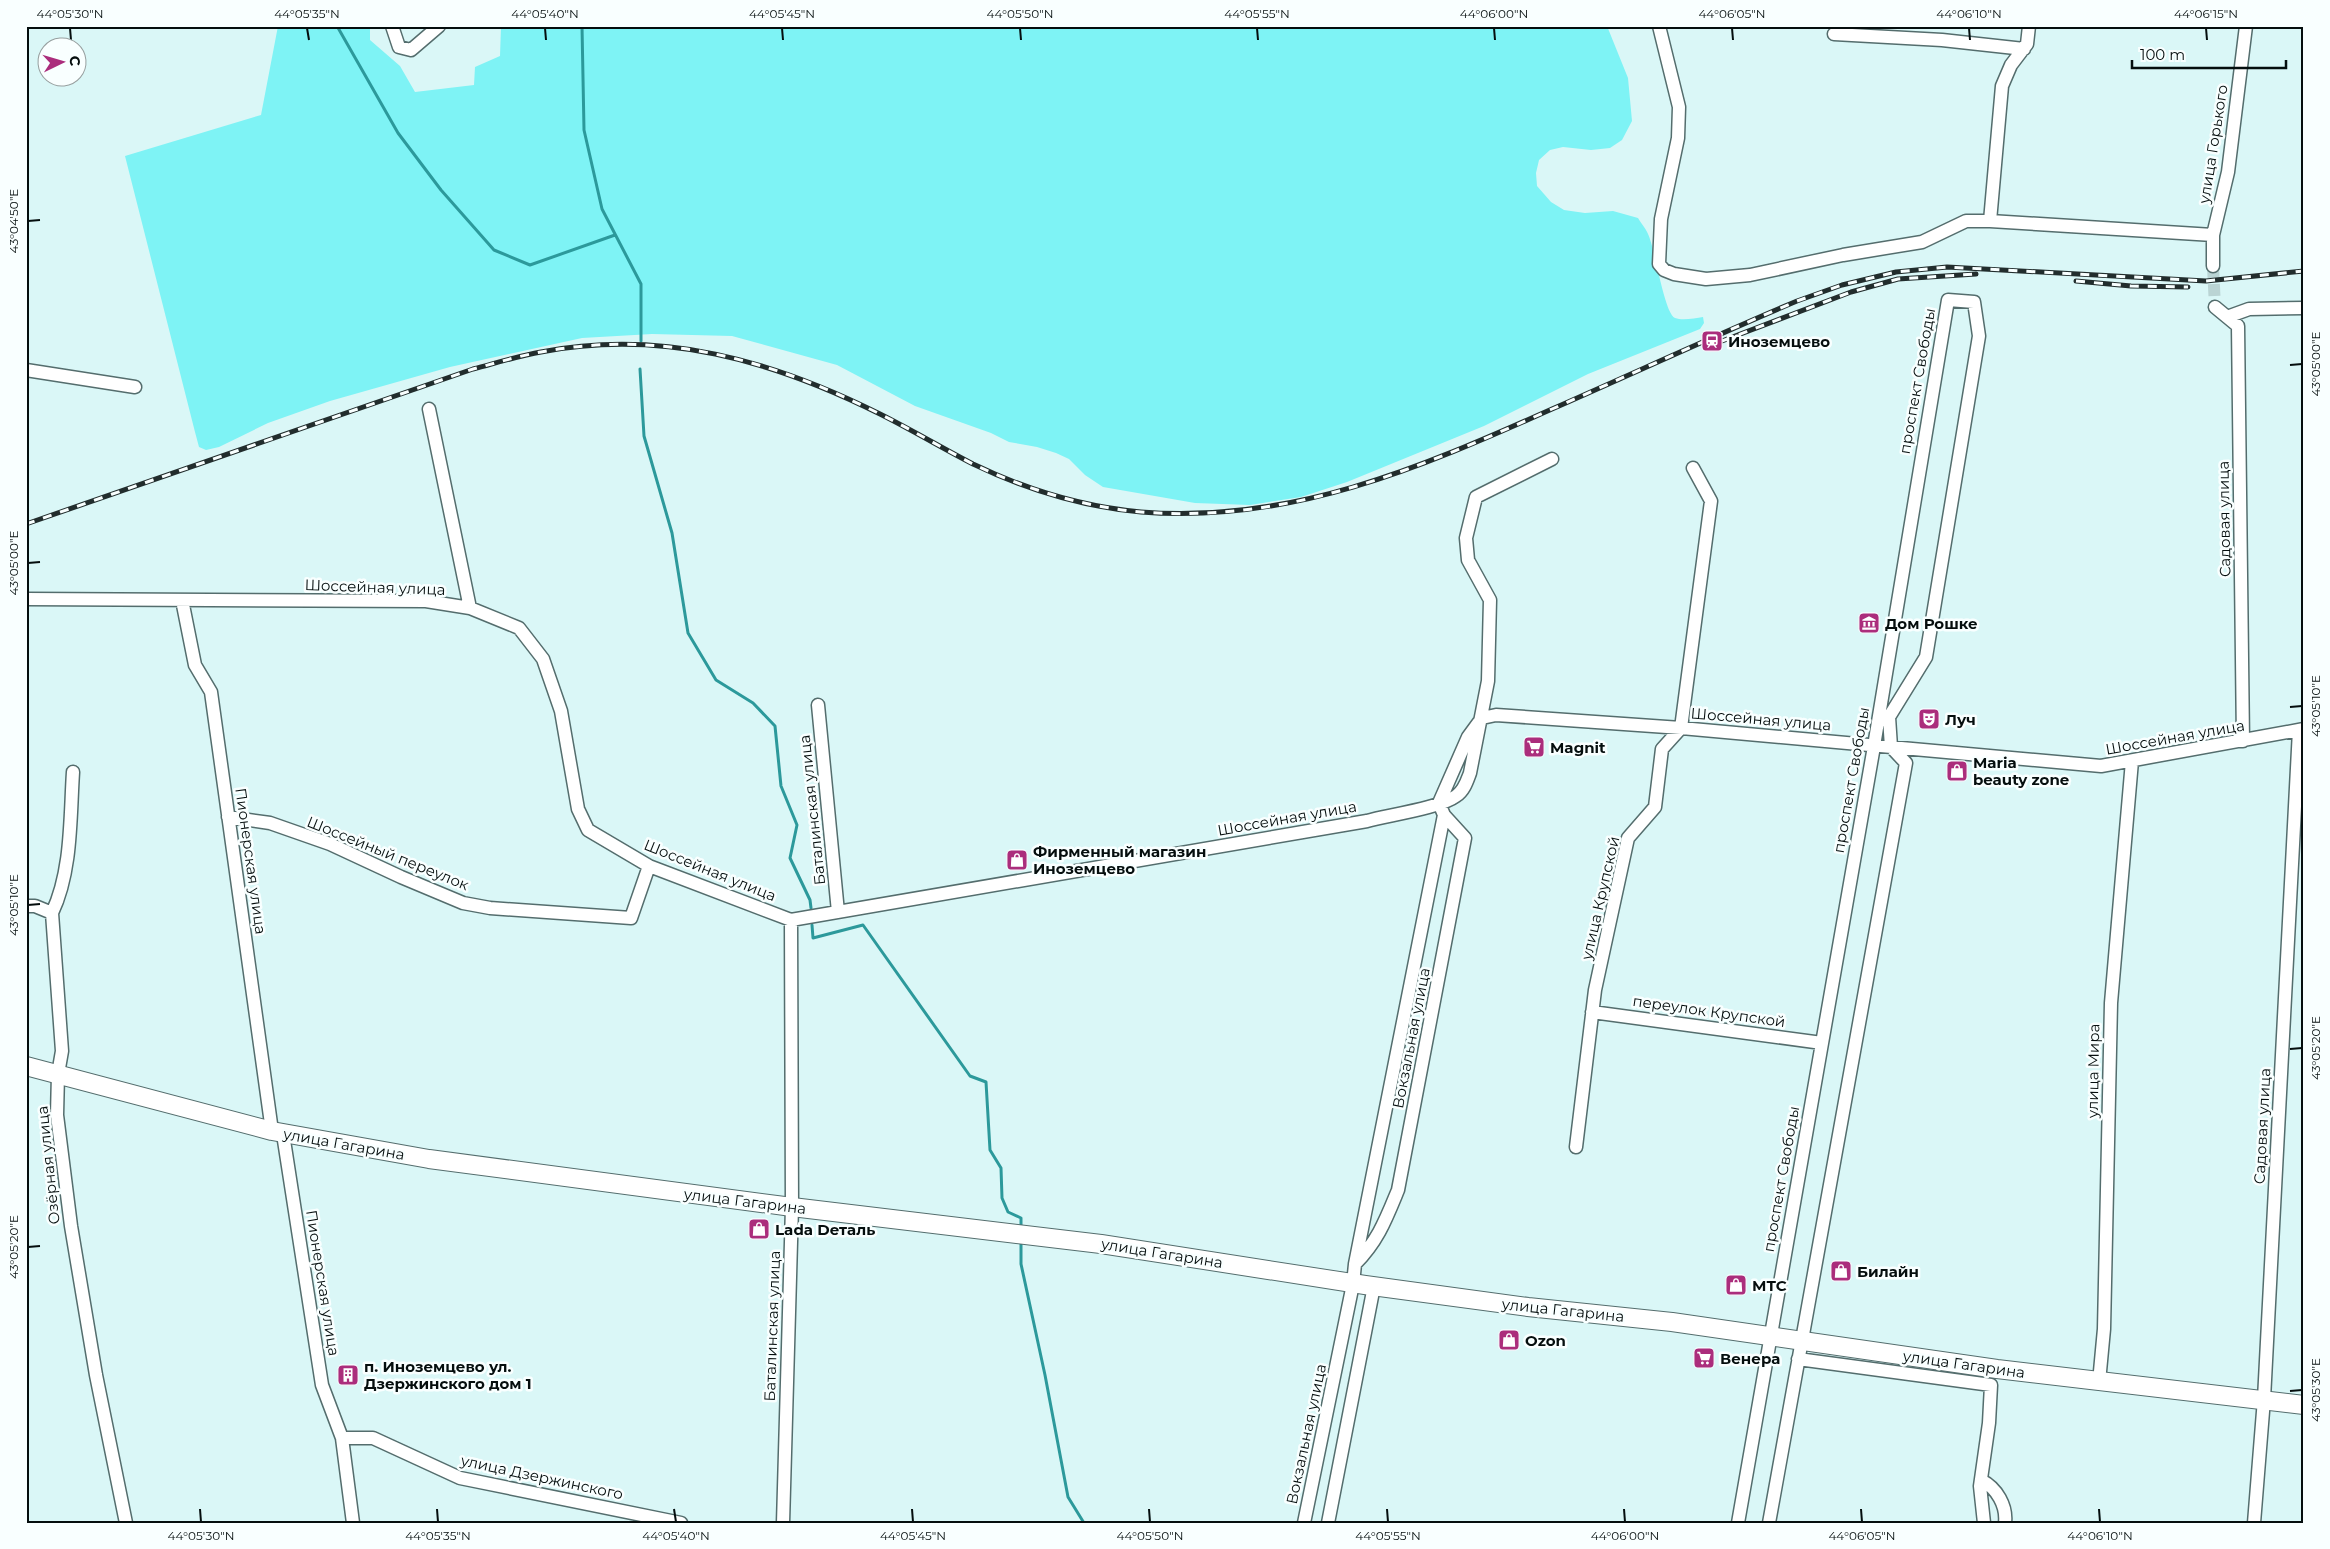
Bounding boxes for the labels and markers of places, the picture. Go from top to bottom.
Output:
station icon: Иноземцево [1700,329,1724,353]
place label: Иноземцево [1728,332,1830,351]
museum icon: Дом Рошке [1857,611,1881,635]
place label: Дом Рошке [1885,614,1978,633]
theatre icon: Луч [1917,707,1941,731]
place label: Луч [1945,710,1976,729]
supermarket icon: Magnit [1522,735,1546,759]
place label: Magnit [1550,738,1606,757]
place label: Maria beauty zone [1973,753,2069,789]
shop icon: Maria beauty zone [1945,759,1969,783]
place label: Фирменный магазин Иноземцево [1033,842,1206,878]
shop icon: Фирменный магазин Иноземцево [1005,848,1029,872]
shop icon: Lada Dеталь [747,1217,771,1241]
place label: Lada Dеталь [775,1220,875,1239]
shop icon: Билайн [1829,1259,1853,1283]
place label: Билайн [1857,1262,1919,1281]
shop icon: МТС [1724,1273,1748,1297]
place label: МТС [1752,1276,1787,1295]
shop icon: Ozon [1497,1328,1521,1352]
place label: Ozon [1525,1331,1566,1350]
supermarket icon: Венера [1692,1346,1716,1370]
place label: Венера [1720,1349,1780,1368]
place label: п. Иноземцево ул. Дзержинского дом 1 [364,1357,532,1393]
building icon: п. Иноземцево ул. Дзержинского дом 1 [336,1363,360,1387]

